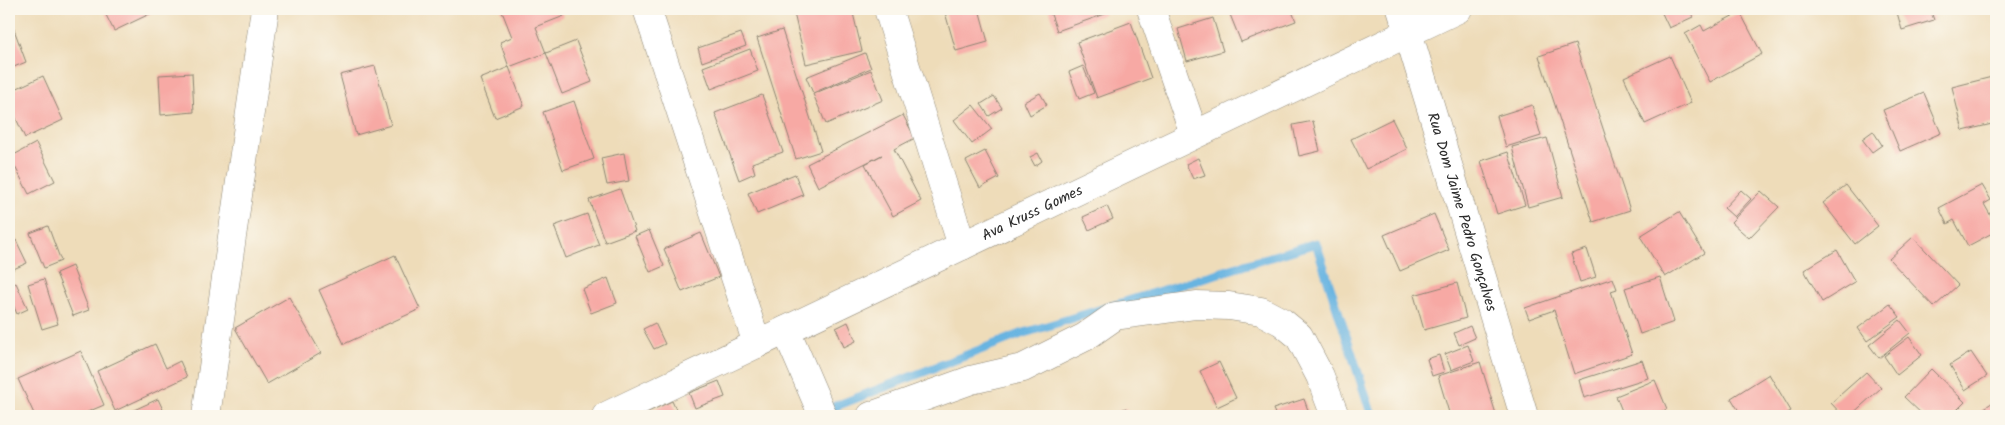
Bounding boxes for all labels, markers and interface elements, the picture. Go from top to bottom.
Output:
street label: Rua Dom Jaime Pedro Gonçalves [1420,110,1503,315]
street label: Ava Kruss Gomes [978,179,1087,248]

